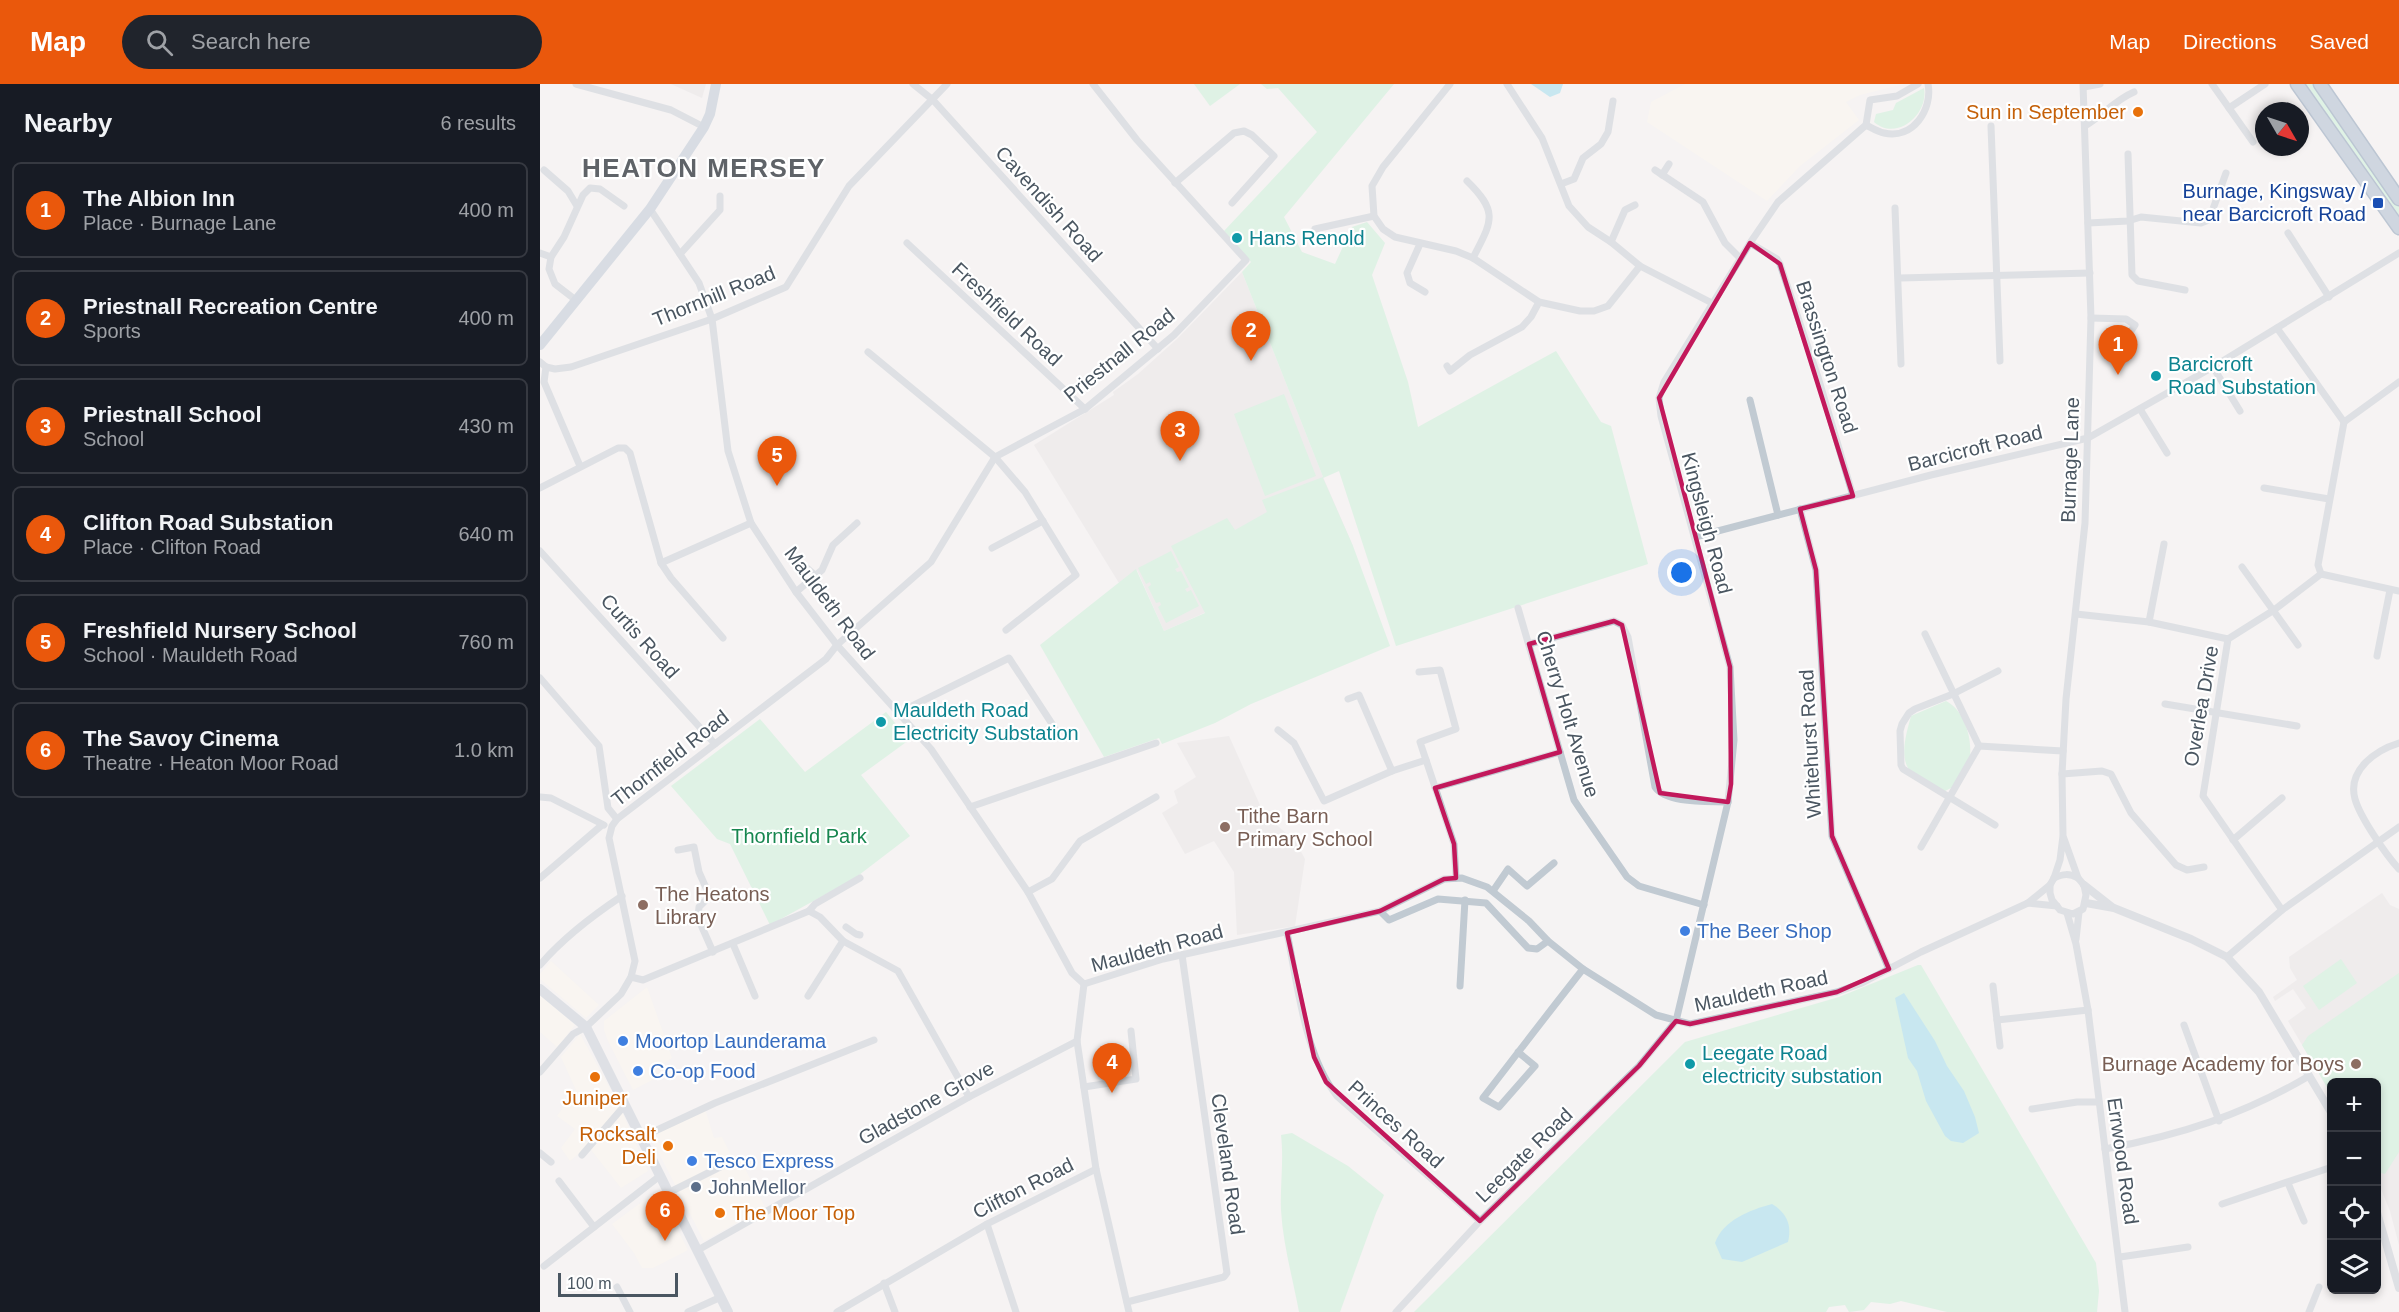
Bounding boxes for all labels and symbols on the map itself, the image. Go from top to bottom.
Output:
place label: Sun in September [1966,101,2126,123]
north arrow [2255,102,2309,156]
marker: Sun in September [2131,105,2145,119]
street label: Cavendish Road [991,142,1107,266]
district label: HEATON MERSEY [582,153,826,183]
place label: Burnage, Kingsway / near Barcicroft Road [2183,180,2366,225]
marker: Burnage, Kingsway / near Barcicroft Road [2371,196,2385,210]
place label: Hans Renold [1249,227,1365,249]
marker: Hans Renold [1230,231,1244,245]
street label: Freshfield Road [948,258,1066,370]
street label: Thornhill Road [650,261,778,331]
street label: Brassington Road [1792,278,1862,436]
street label: Priestnall Road [1059,304,1179,406]
pin: 2 [1232,312,1270,361]
pin: 1 [2098,326,2138,375]
place label: Barcicroft Road Substation [2168,353,2316,398]
marker: Barcicroft Road Substation [2149,369,2163,383]
street label: Burnage Lane [2057,397,2083,523]
pin: 3 [1160,412,1200,461]
street label: Barcicroft Road [1905,421,2045,475]
pin: 5 [758,436,796,486]
street label: Kingsleigh Road [1678,450,1736,596]
street label: Mauldeth Road [780,542,880,664]
your location [1667,558,1696,587]
street label: Curtis Road [596,589,684,683]
street label: Cherry Holt Avenue [1532,628,1604,800]
street label: Overlea Drive [2180,644,2222,768]
street label: Whitehurst Road [1795,669,1825,819]
place label: Mauldeth Road Electricity Substation [893,699,1079,744]
street label: Thornfield Road [607,706,733,810]
marker: Mauldeth Road Electricity Substation [874,715,888,729]
place label: Tithe Barn Primary School [1237,805,1373,850]
marker: Tithe Barn Primary School [1218,820,1232,834]
park label: Thornfield Park [731,825,868,847]
place label: The Heatons Library [655,883,770,928]
marker: The Heatons Library [636,898,650,912]
street label: Mauldeth Road [1089,920,1225,976]
place label: The Beer Shop [1697,920,1832,942]
marker: The Beer Shop [1678,924,1692,938]
street label: Mauldeth Road [1692,966,1830,1016]
place label: Moortop Launderama [635,1030,827,1052]
marker: Moortop Launderama [616,1034,630,1048]
place label: Leegate Road electricity substation [1702,1042,1882,1087]
pin: 4 [1092,1044,1132,1093]
place label: Burnage Academy for Boys [2102,1053,2344,1075]
street label: Gladstone Grove [855,1057,997,1149]
marker: Leegate Road electricity substation [1683,1057,1697,1071]
marker: Burnage Academy for Boys [2349,1057,2363,1071]
place label: Co-op Food [650,1060,756,1082]
marker: Co-op Food [631,1064,645,1078]
marker: Juniper [588,1070,602,1084]
street label: Princes Road [1344,1076,1448,1172]
place label: Juniper [562,1087,628,1109]
street label: Cleveland Road [1207,1092,1249,1236]
street label: Errwood Road [2103,1096,2143,1226]
street label: Leegate Road [1471,1103,1577,1207]
place label: Rocksalt Deli [579,1123,656,1168]
marker: Rocksalt Deli [661,1139,675,1153]
place label: Tesco Express [704,1150,834,1172]
street label: Clifton Road [969,1153,1077,1223]
marker: Tesco Express [685,1154,699,1168]
place label: JohnMellor [708,1176,806,1198]
marker: JohnMellor [689,1180,703,1194]
pin: 6 [646,1192,684,1241]
place label: The Moor Top [732,1202,855,1224]
marker: The Moor Top [713,1206,727,1220]
scale bar [558,1270,678,1298]

